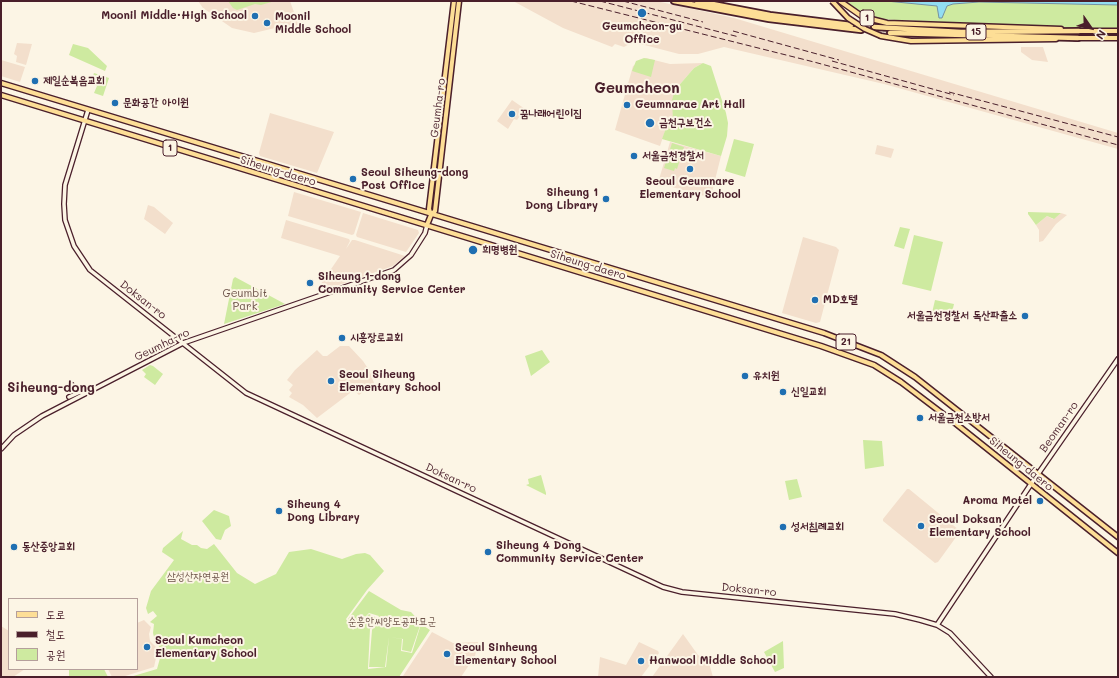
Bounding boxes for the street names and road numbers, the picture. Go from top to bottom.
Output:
road number: 1 [860,10,874,26]
road number: 15 [966,24,986,40]
street label: Geumha-ro [428,78,448,138]
road number: 1 [163,140,177,156]
street label: Siheung-daero [239,153,317,189]
street label: Siheung-daero [549,247,627,283]
street label: Doksan-ro [117,278,169,322]
street label: Geumha-ro [132,326,192,364]
road number: 21 [836,334,856,350]
street label: Beoman-ro [1037,399,1081,455]
street label: Siheung-daero [986,434,1056,494]
street label: Doksan-ro [423,460,479,496]
street label: Doksan-ro [721,581,777,599]

